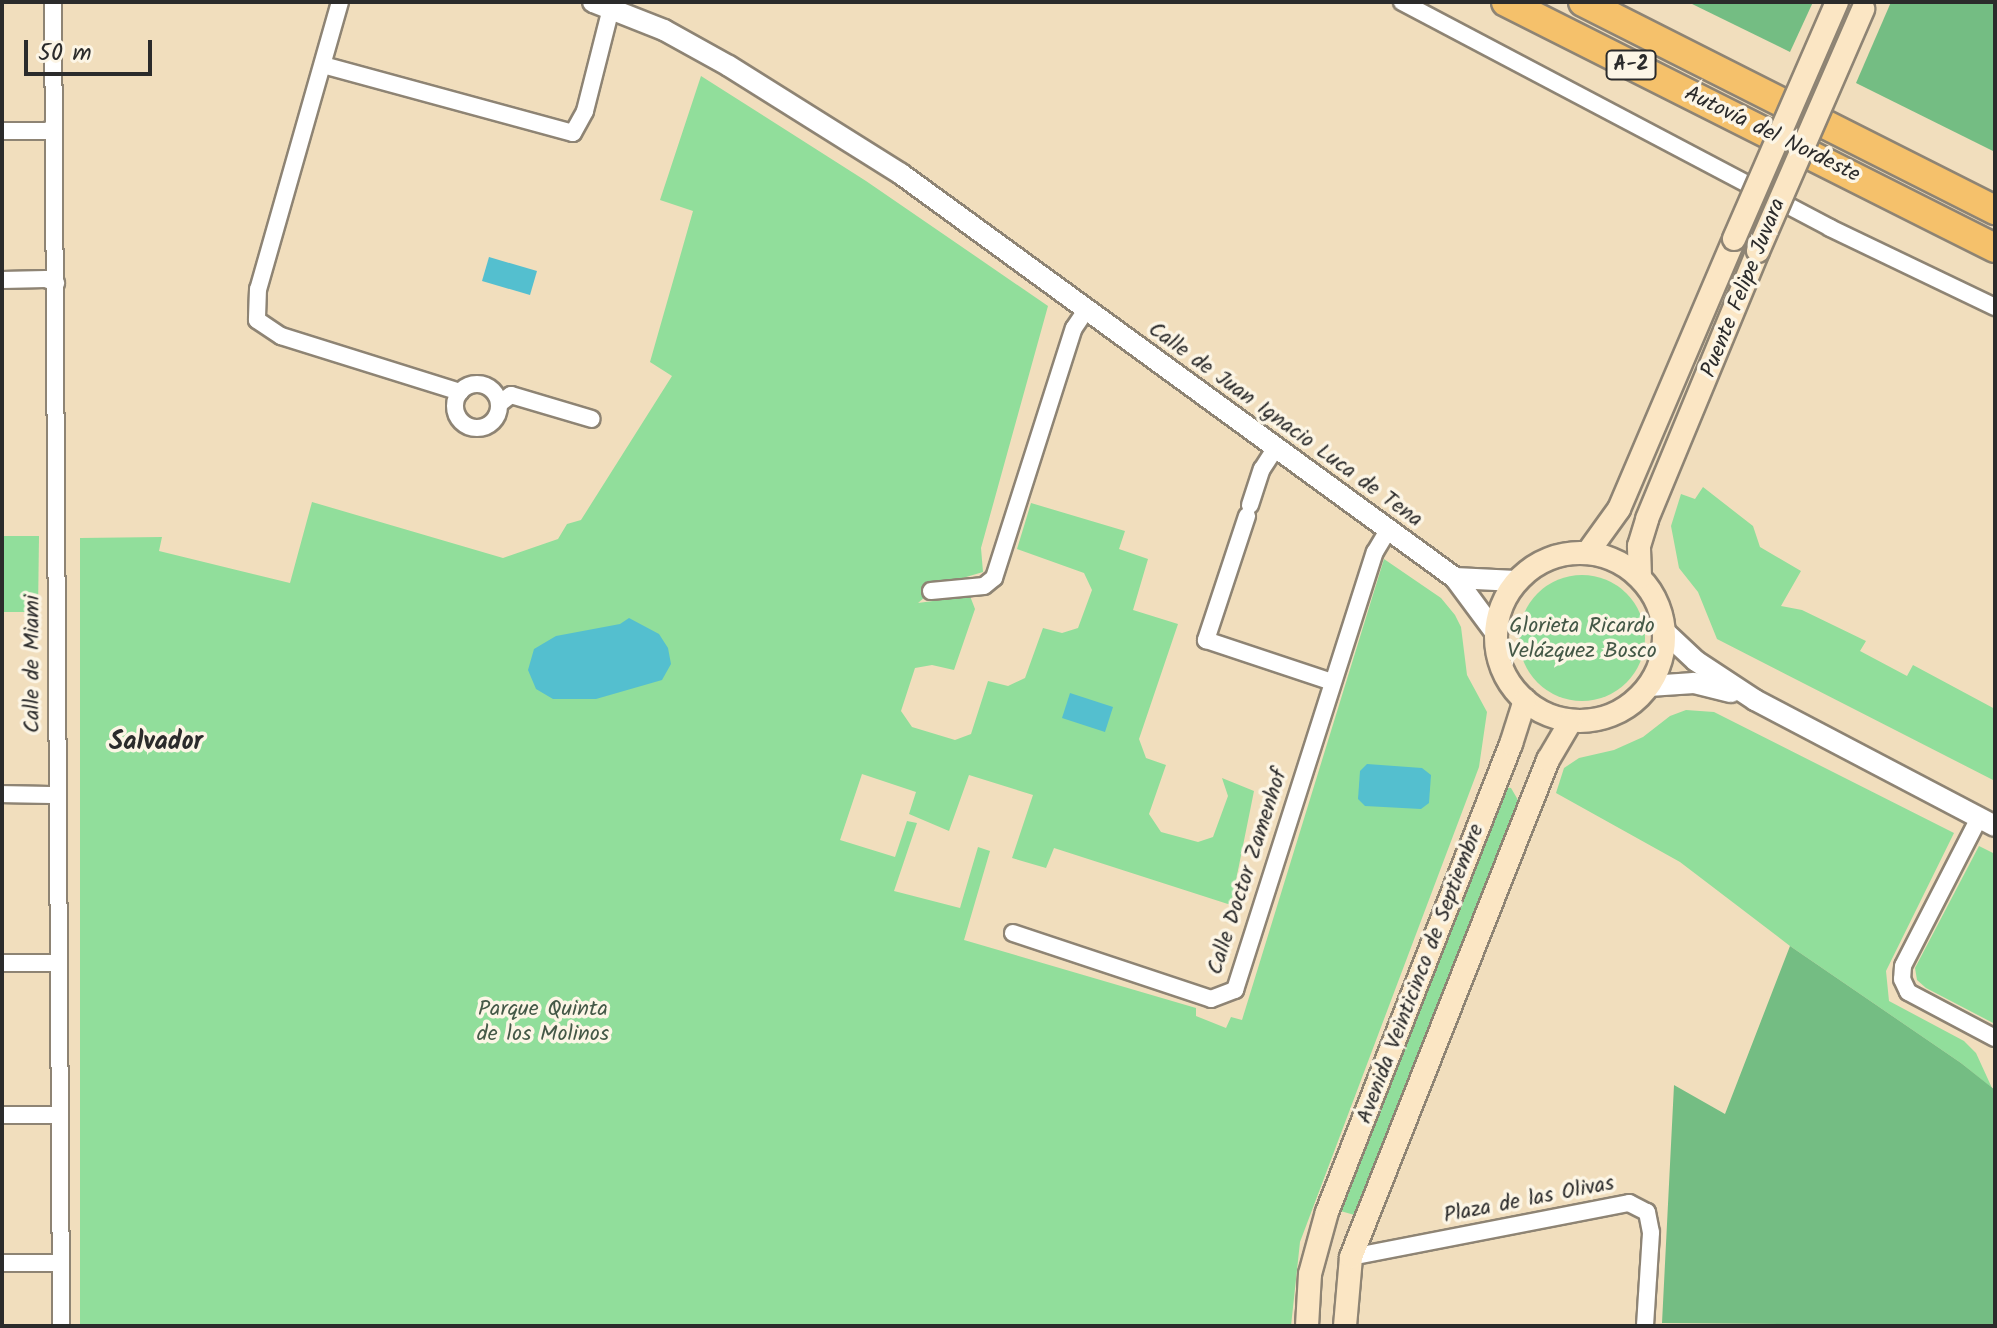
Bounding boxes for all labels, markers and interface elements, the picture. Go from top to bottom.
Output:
scale bar [28,24,156,74]
text: 50 m [38,34,92,73]
road number: A-2 [1605,49,1657,81]
street label: Autovía del Nordeste [1680,81,1864,189]
street label: Puente Felipe Juvara [1696,195,1792,381]
street label: Calle de Juan Ignacio Luca de Tena [1143,317,1427,533]
street label: Calle de Miami [20,595,46,733]
park label: Glorieta Ricardo Velázquez Bosco [1507,613,1657,664]
district label: Salvador [109,727,203,759]
street label: Calle Doctor Zamenhof [1202,766,1294,978]
street label: Avenida Veinticinco de Septiembre [1352,820,1490,1128]
park label: Parque Quinta de los Molinos [477,996,609,1048]
street label: Plaza de las Olivas [1441,1171,1617,1229]

